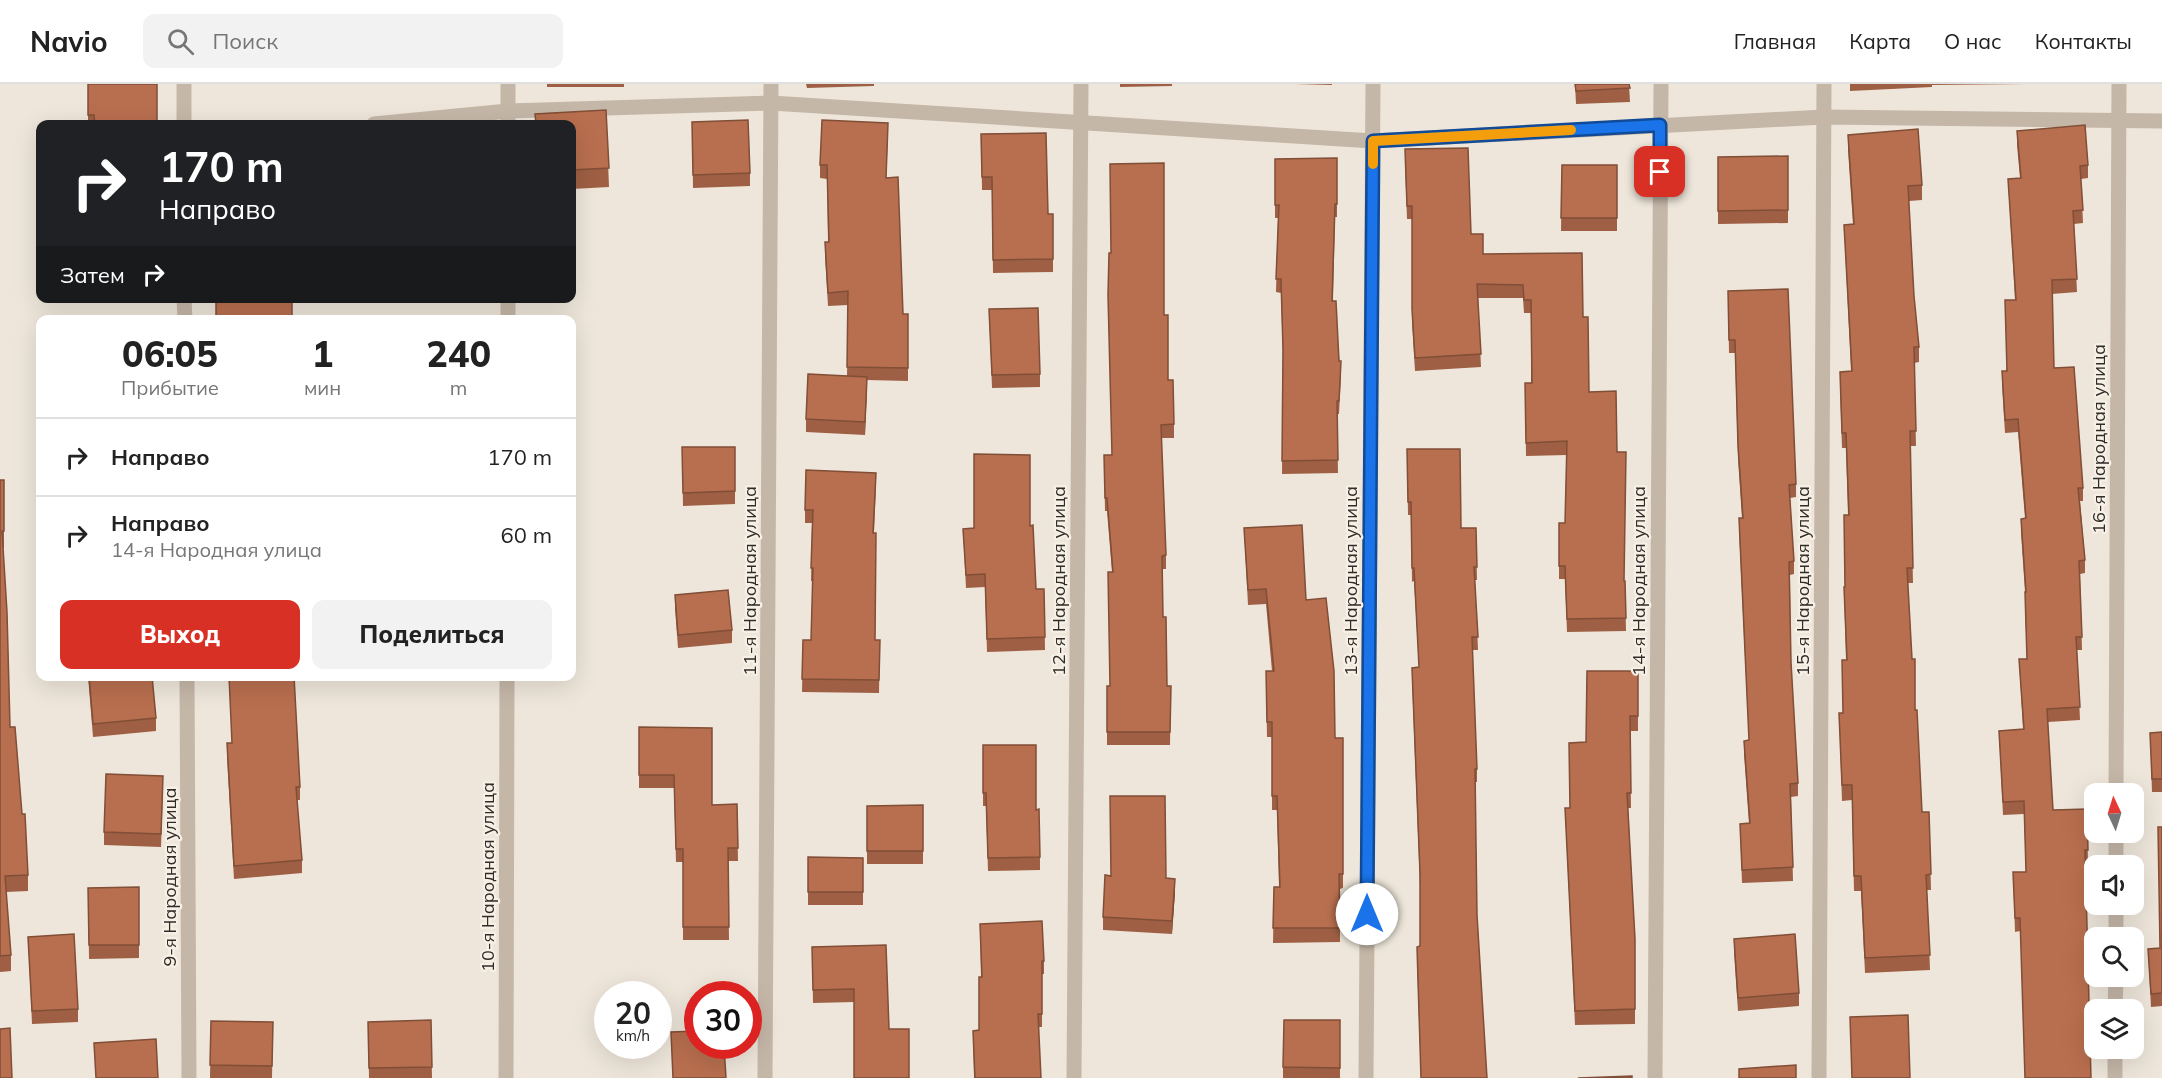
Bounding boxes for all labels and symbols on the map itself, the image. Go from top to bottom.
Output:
pin [1634,146,1685,197]
street label: 16-я Народная улица [2087,344,2110,534]
street label: 11-я Народная улица [738,486,761,676]
street label: 12-я Народная улица [1047,486,1070,676]
street label: 13-я Народная улица [1339,486,1362,676]
street label: 14-я Народная улица [1627,486,1650,676]
street label: 15-я Народная улица [1791,486,1814,676]
street label: 10-я Народная улица [476,782,499,972]
north arrow [2084,783,2144,843]
street label: 9-я Народная улица [158,787,181,967]
position arrow [1335,882,1399,946]
speed limit sign: 30 [684,981,762,1059]

